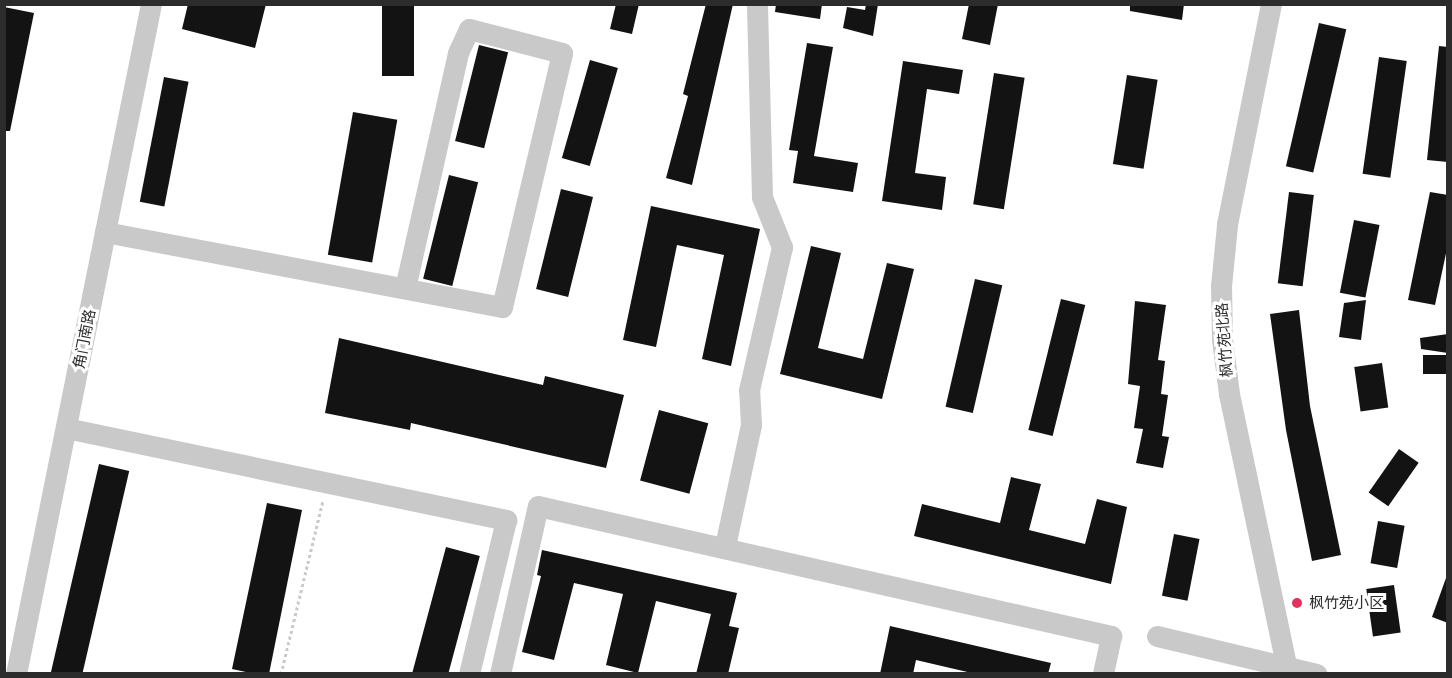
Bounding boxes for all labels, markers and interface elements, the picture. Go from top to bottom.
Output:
street label: 枫竹苑北路 [1212,302,1236,378]
street label: 角门南路 [69,308,99,370]
place label: 枫竹苑小区 [1309,594,1384,612]
marker: 枫竹苑小区 [1290,596,1304,610]

